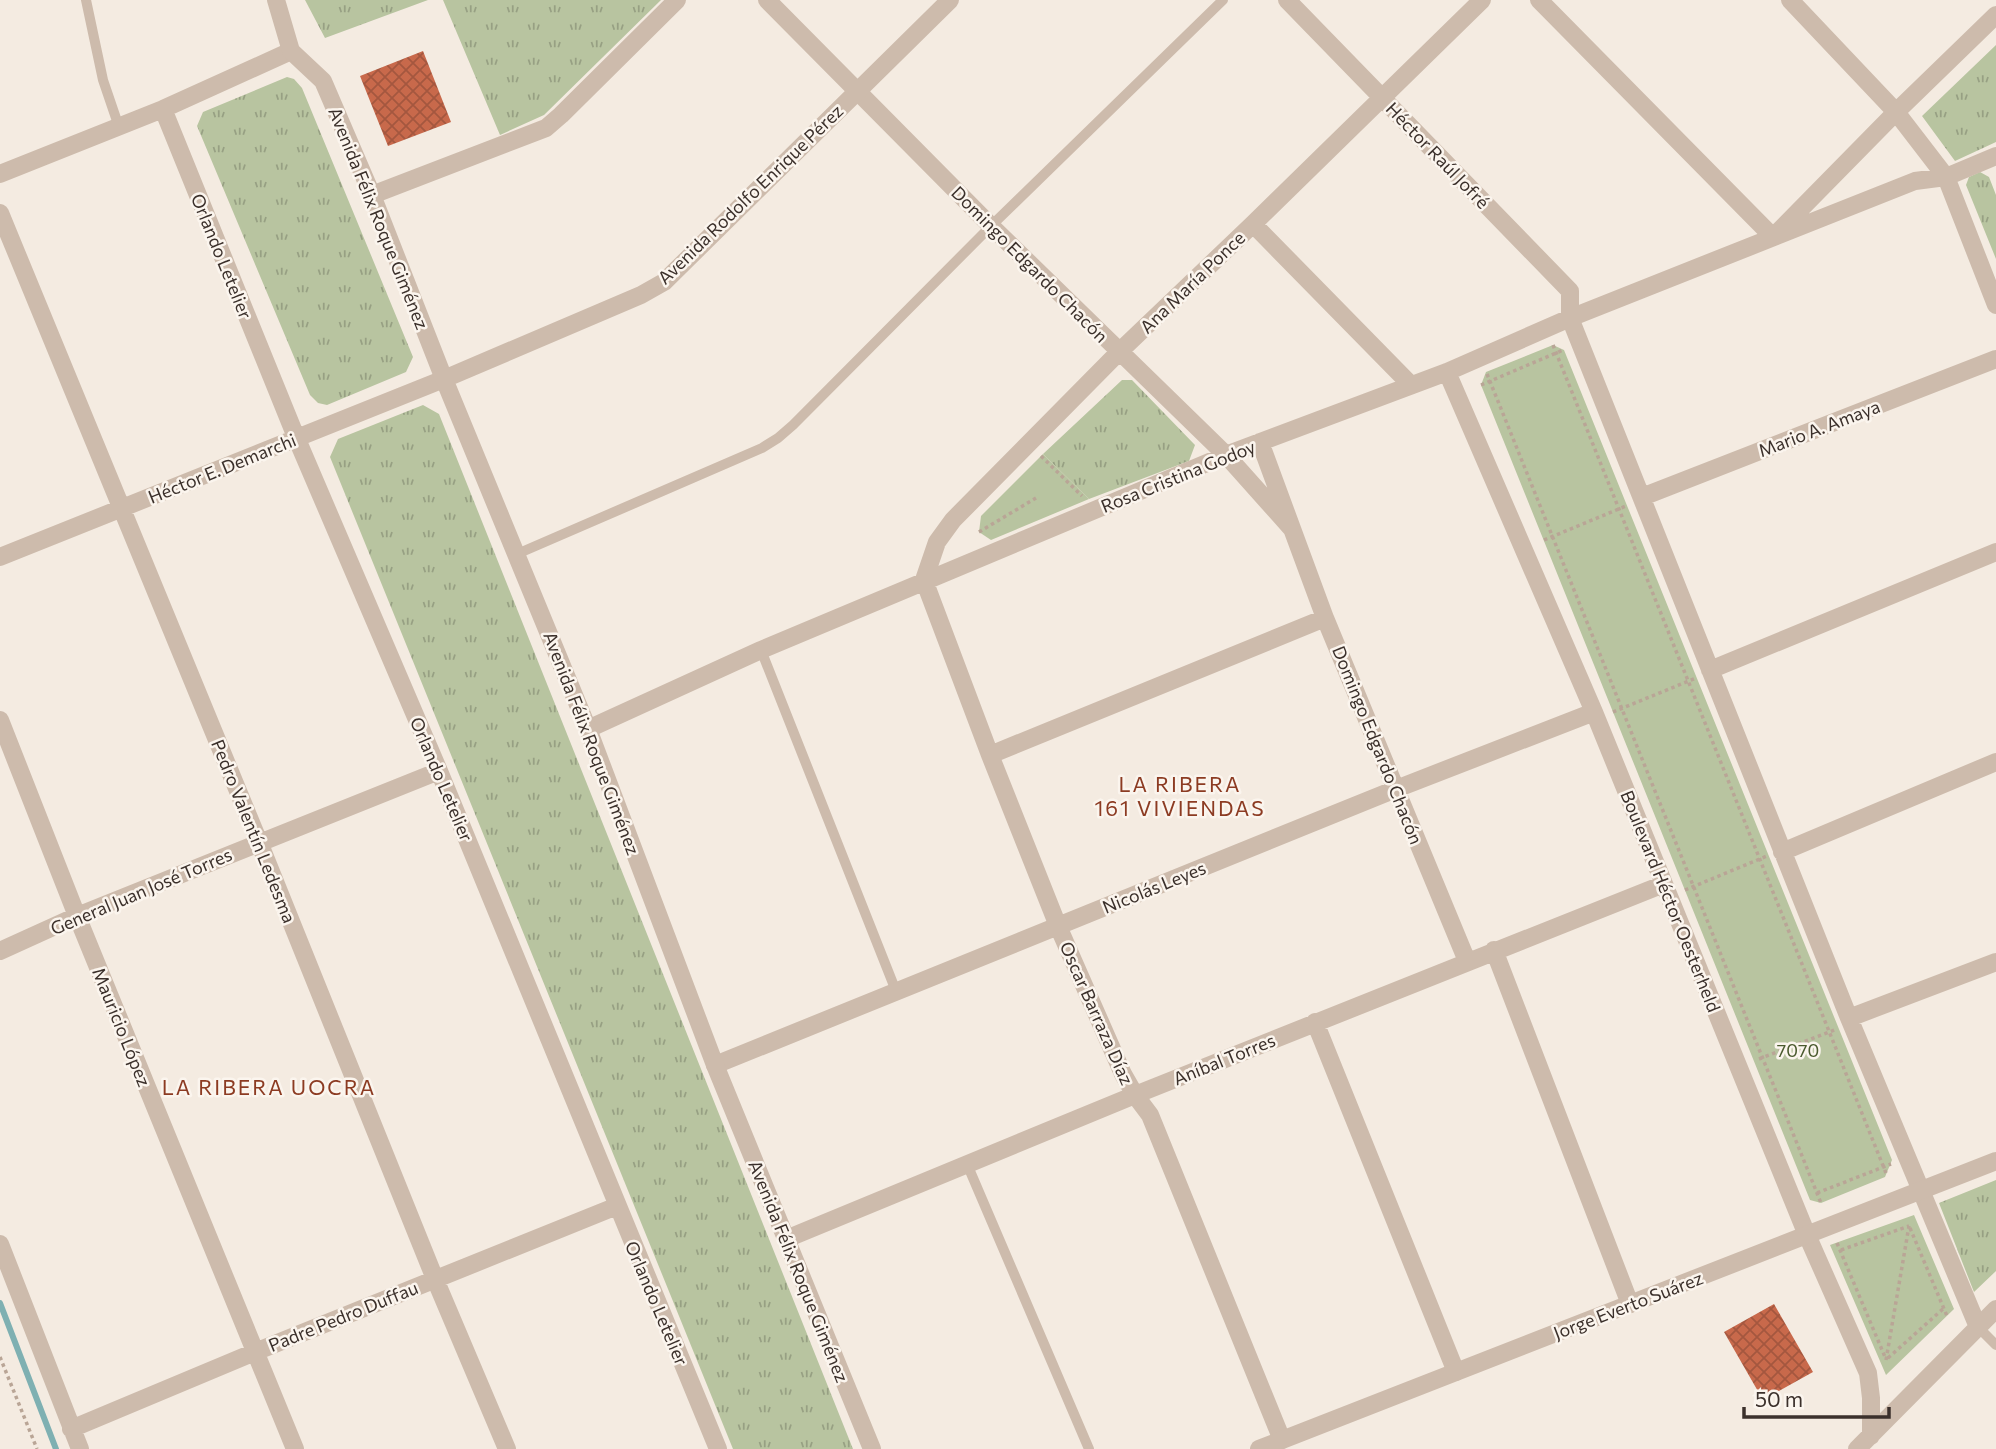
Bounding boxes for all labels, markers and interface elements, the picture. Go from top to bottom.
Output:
street label: Héctor Raúl Jofré [1382,97,1494,213]
street label: Avenida Rodolfo Enrique Pérez [653,99,847,289]
street label: Avenida Félix Roque Giménez [324,104,434,332]
street label: Domingo Edgardo Chacón [947,181,1113,347]
street label: Orlando Letelier [187,190,257,322]
street label: Ana María Ponce [1135,226,1249,338]
street label: Mario A. Amaya [1755,395,1883,461]
street label: Héctor E. Demarchi [145,428,299,508]
street label: Rosa Cristina Godoy [1098,435,1258,517]
street label: Avenida Félix Roque Giménez [539,628,645,858]
street label: Domingo Edgardo Chacón [1328,643,1428,847]
street label: Orlando Letelier [406,713,478,845]
street label: Pedro Valentín Ledesma [207,736,301,926]
district label: LA RIBERA 161 VIVIENDAS [1094,771,1266,820]
street label: Boulevard Héctor Oesterheld [1616,787,1726,1015]
street label: General Juan José Torres [47,843,235,939]
street label: Nicolás Leyes [1099,856,1209,918]
street label: Oscar Barraza Díaz [1056,938,1138,1088]
street label: Mauricio López [88,964,156,1090]
street label: Aníbal Torres [1170,1029,1278,1089]
park label: 7070 [1777,1039,1819,1061]
district label: LA RIBERA UOCRA [162,1074,376,1099]
street label: Avenida Félix Roque Giménez [744,1157,854,1385]
street label: Orlando Letelier [621,1237,693,1369]
street label: Jorge Everto Suárez [1550,1266,1706,1344]
street label: Padre Pedro Duffau [265,1276,421,1356]
scale bar [1744,1376,1889,1420]
text: 50 m [1755,1386,1803,1411]

